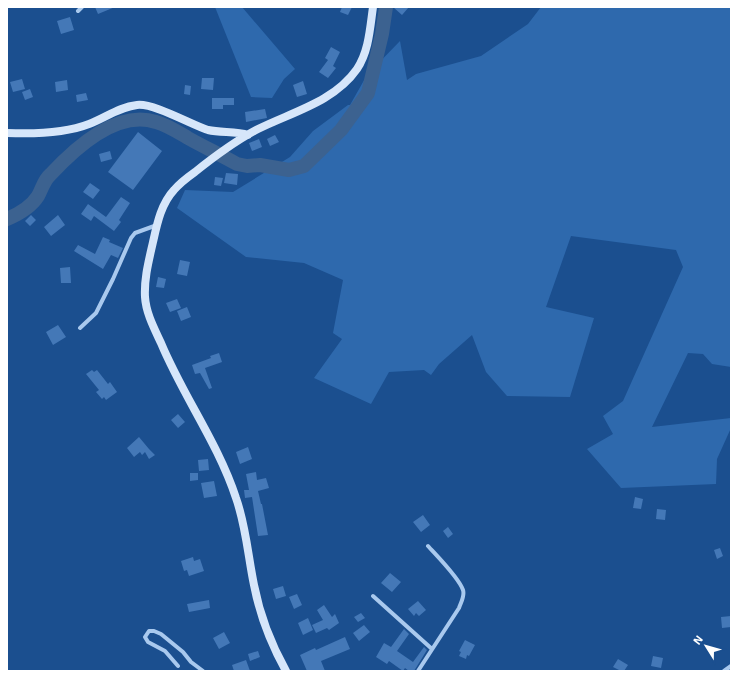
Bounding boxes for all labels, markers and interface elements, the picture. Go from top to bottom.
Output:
north arrow [686,626,726,666]
text: N [690,633,705,647]

